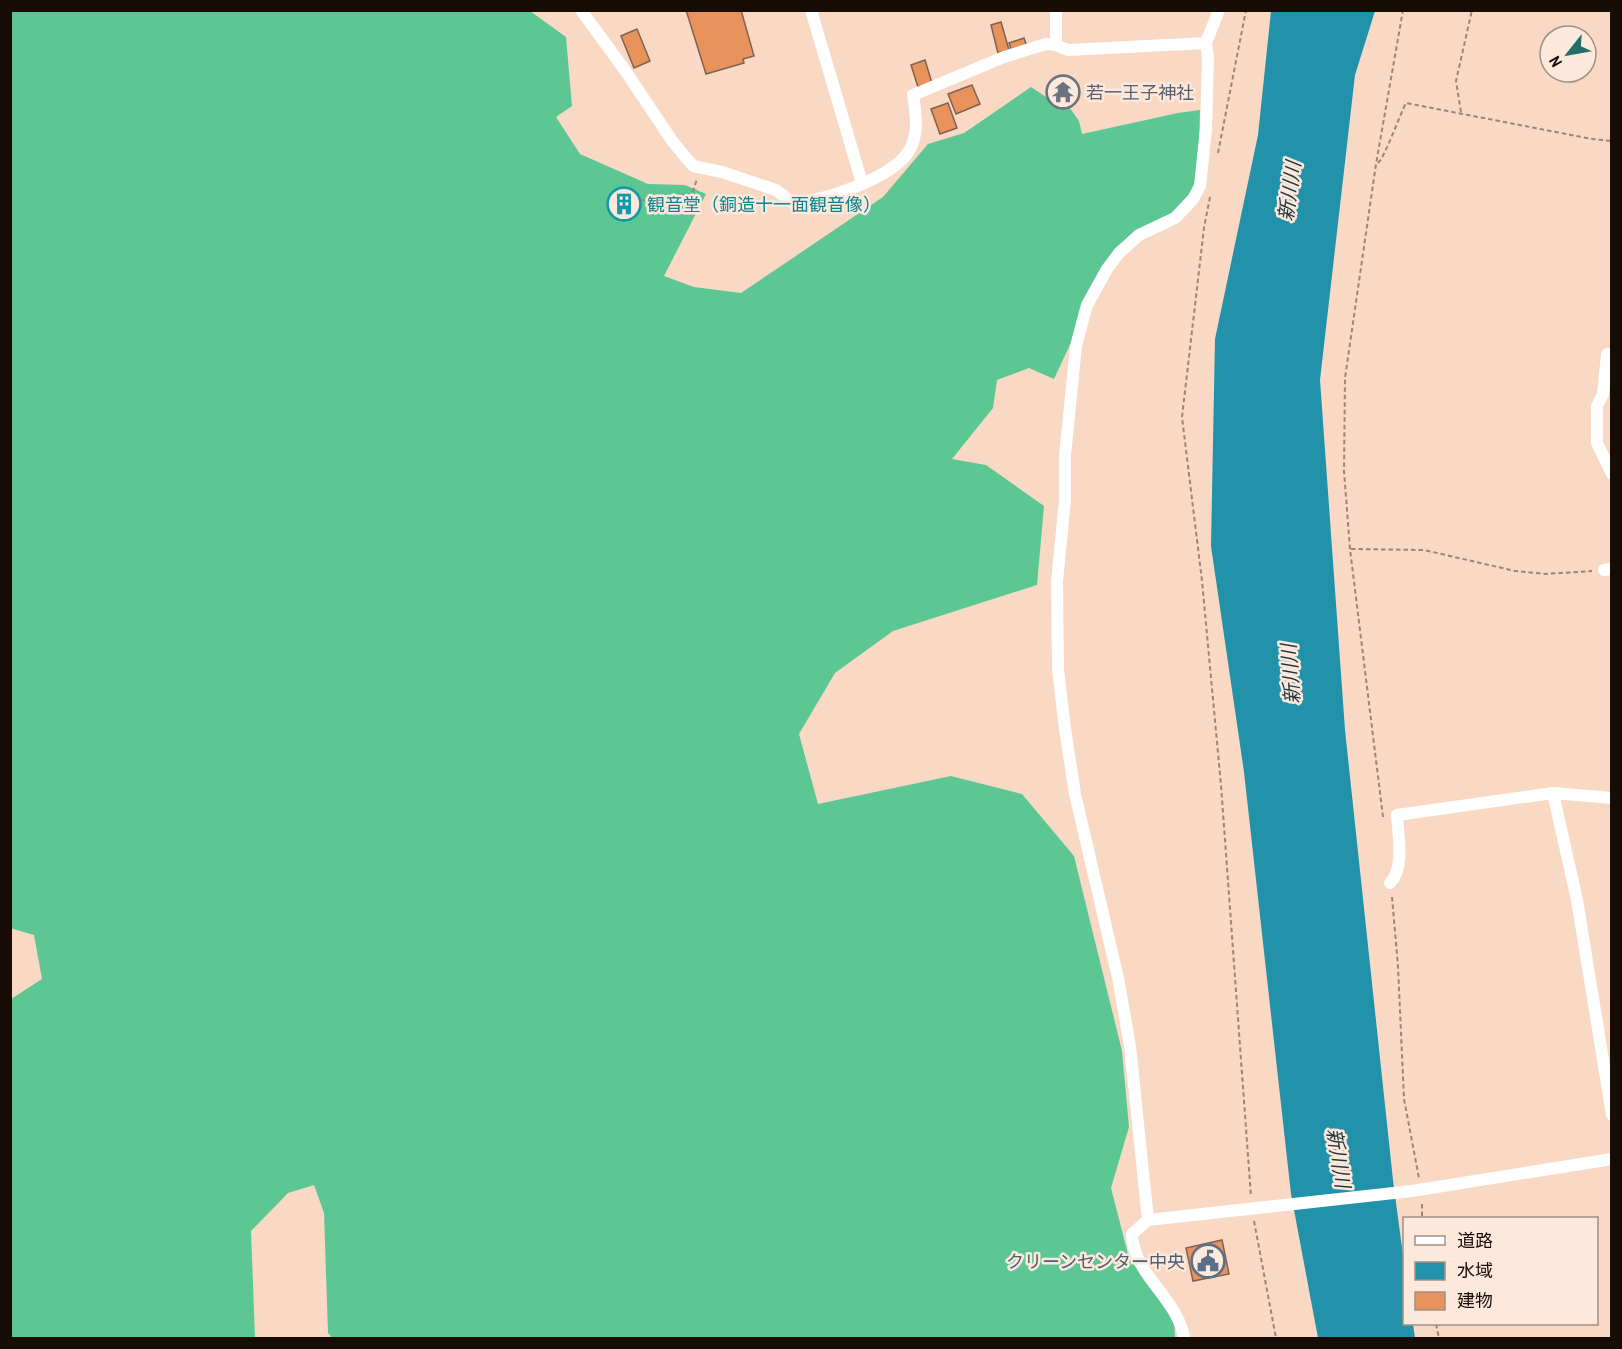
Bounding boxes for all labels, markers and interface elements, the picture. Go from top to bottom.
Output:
north arrow [1538,24,1598,84]
text: N [1543,52,1567,71]
temple icon: 若一王子神社 [1045,74,1081,110]
place label: 若一王子神社 [1086,80,1194,105]
water label: 新川川 [1271,157,1307,223]
building icon: 観音堂（銅造十一面観音像） [606,186,642,222]
place label: 観音堂（銅造十一面観音像） [647,192,881,217]
water label: 新川川 [1274,641,1306,705]
water label: 新川川 [1321,1126,1357,1192]
legend [1403,1217,1598,1325]
text: 道路 [1457,1228,1493,1253]
public building icon: クリーンセンター中央 [1190,1243,1226,1279]
place label: クリーンセンター中央 [1006,1249,1185,1274]
text: 水域 [1457,1258,1493,1283]
text: 建物 [1457,1288,1493,1313]

